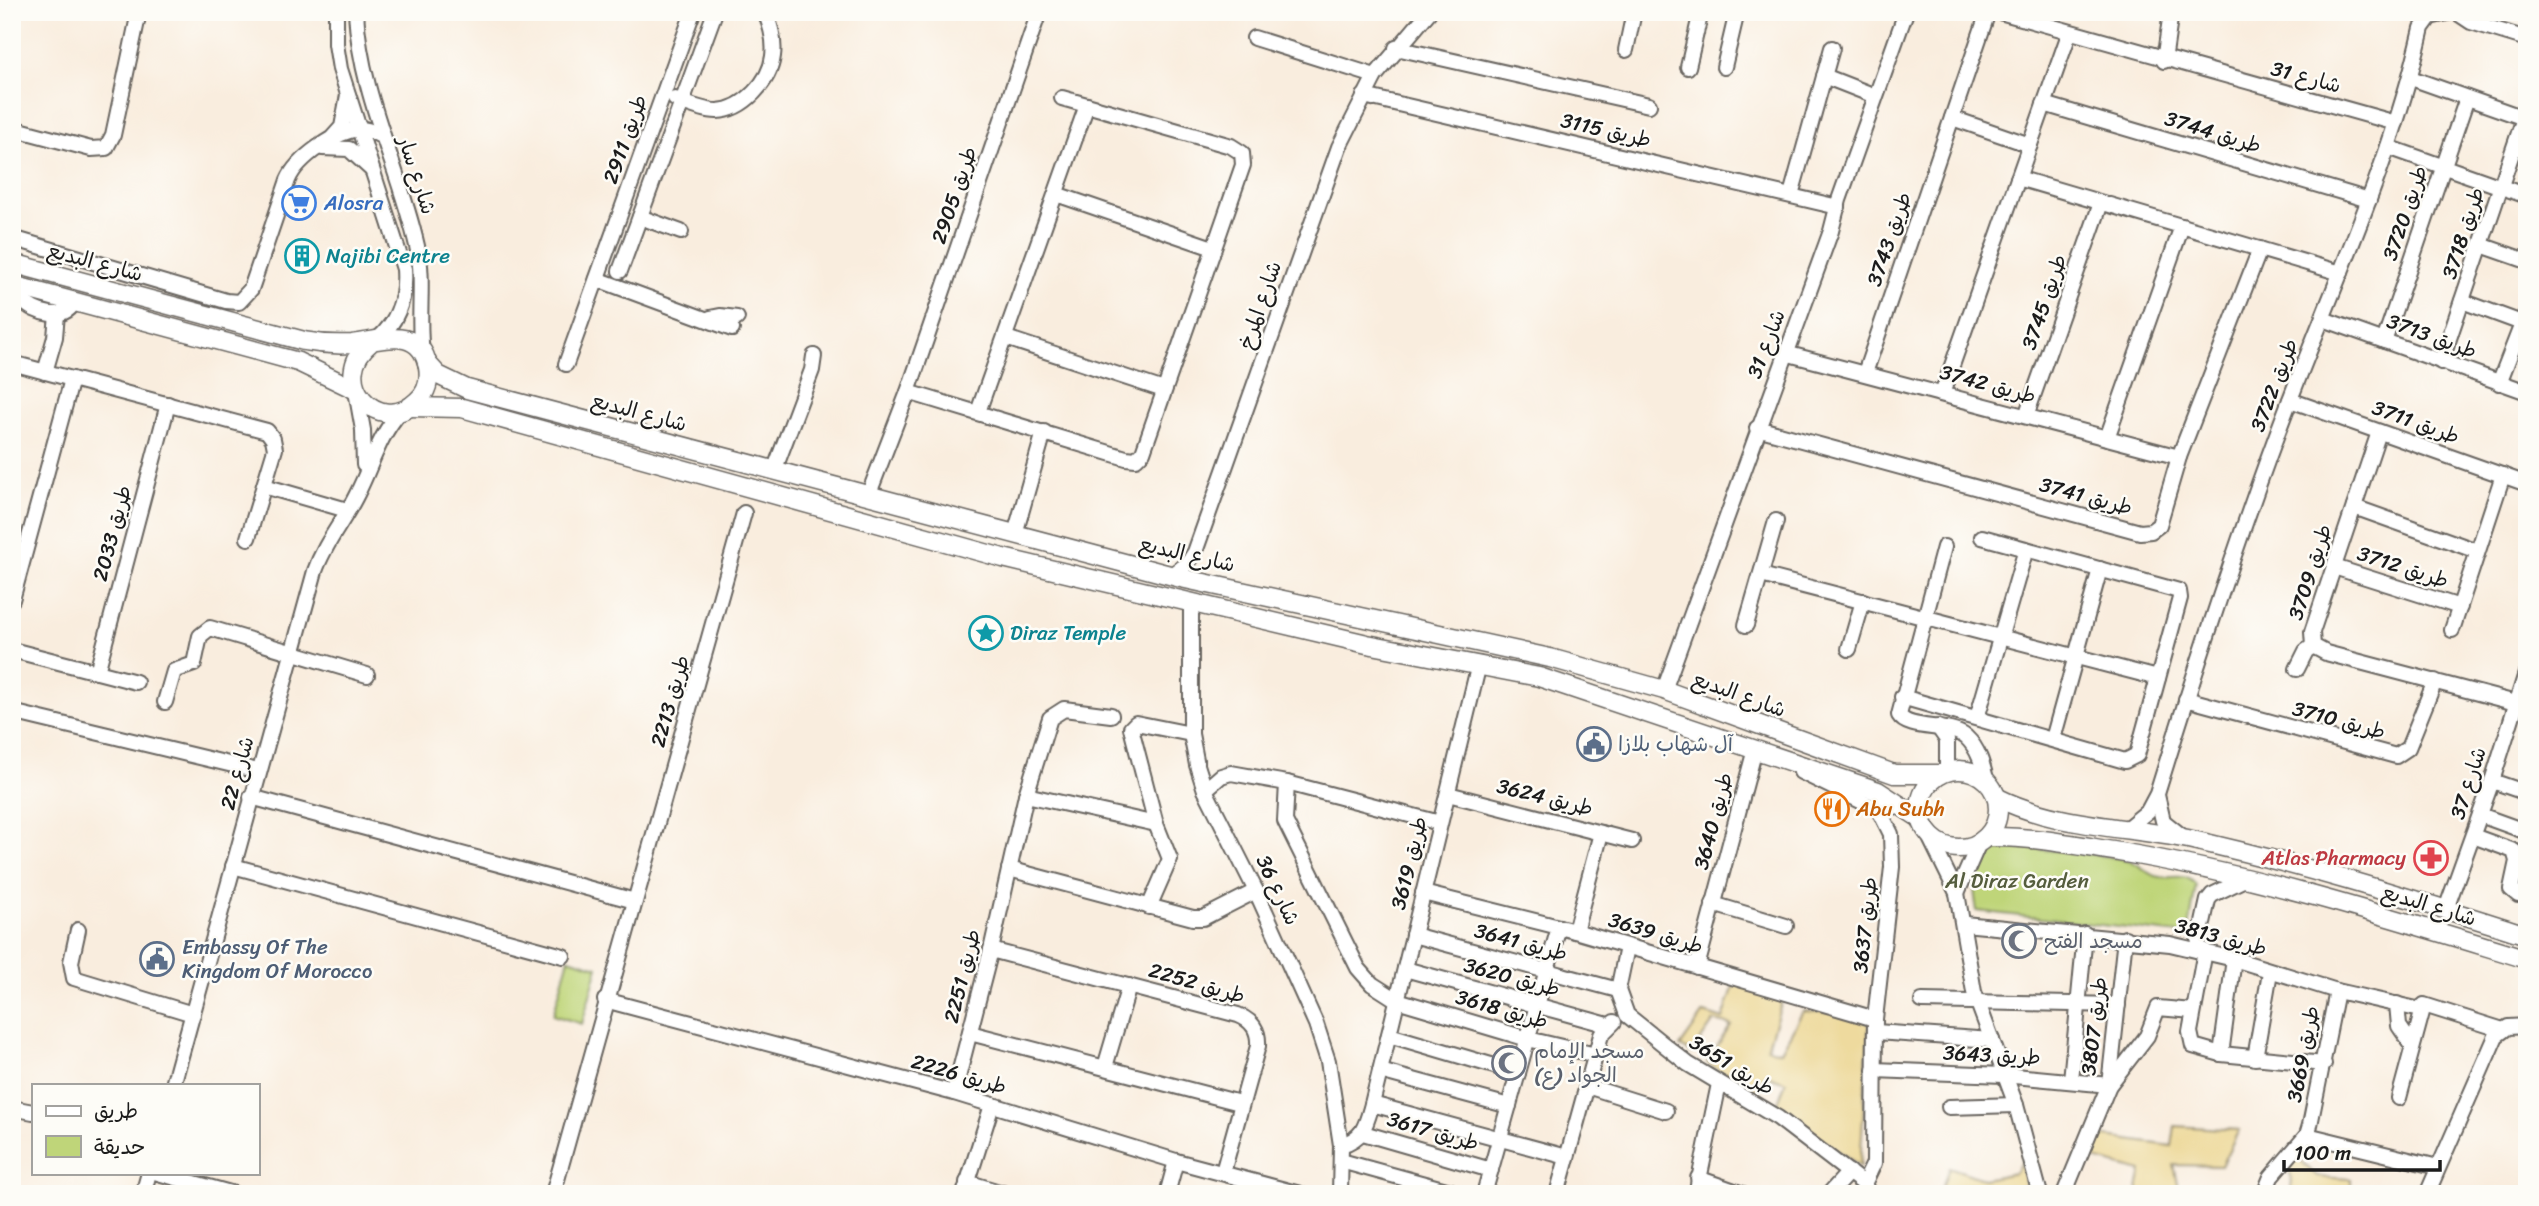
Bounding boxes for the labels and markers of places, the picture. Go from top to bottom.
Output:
supermarket icon: Alosra [280,184,318,222]
place label: Alosra [323,184,384,222]
building icon: Najibi Centre [283,237,321,275]
place label: Najibi Centre [326,237,450,275]
place icon: Diraz Temple [967,614,1005,652]
place label: Diraz Temple [1010,614,1127,652]
public building icon: آل شهاب بلازا [1575,725,1613,763]
place label: آل شهاب بلازا [1618,725,1734,763]
restaurant icon: Abu Subh [1813,790,1851,828]
place label: Abu Subh [1855,790,1945,828]
place label: Atlas Pharmacy [2260,839,2406,877]
pharmacy icon: Atlas Pharmacy [2412,839,2450,877]
mosque icon: مسجد الفتح [2000,922,2038,960]
place label: مسجد الفتح [2044,922,2143,960]
place label: Embassy Of The Kingdom Of Morocco [182,928,372,990]
public building icon: Embassy Of The Kingdom Of Morocco [138,940,176,978]
place label: مسجد الإمام الجواد (ع) [1534,1032,1645,1094]
mosque icon: مسجد الإمام الجواد (ع) [1490,1044,1528,1082]

